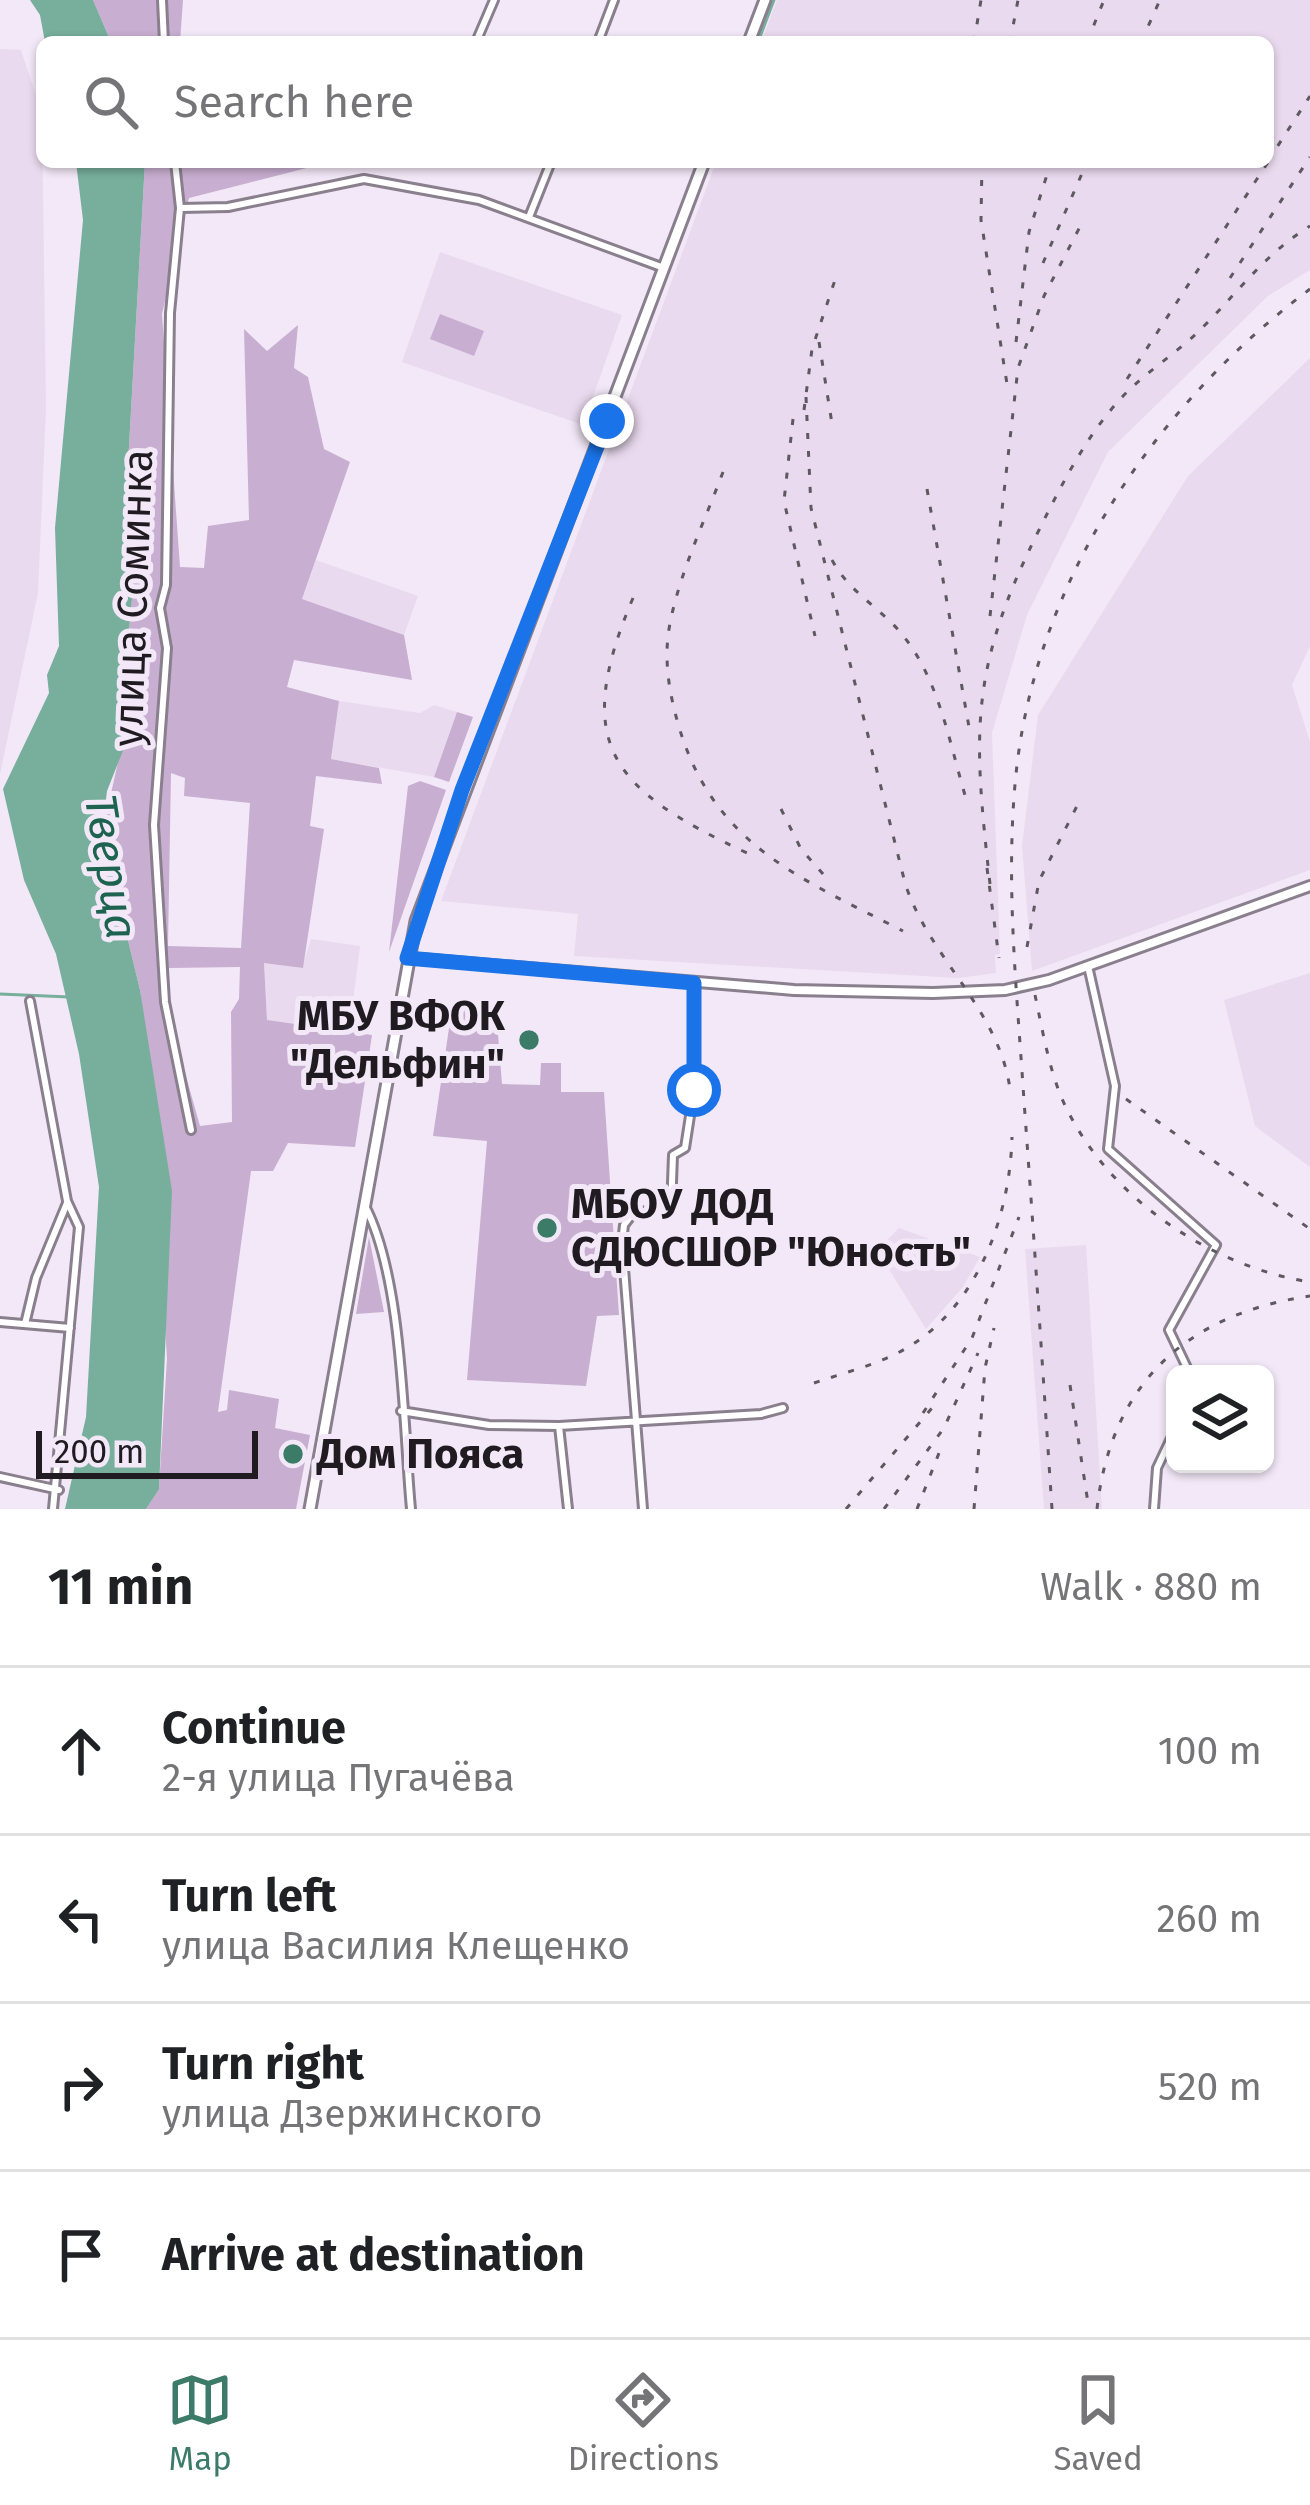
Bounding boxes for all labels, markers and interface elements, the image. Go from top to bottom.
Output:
search box [36,36,1274,168]
icon: search [78,69,144,135]
text: Search here [174,75,414,129]
route end [580,394,634,448]
street label: улица Соминка [103,448,163,748]
water label: Тверца [73,791,149,943]
place label: МБУ ВФОК "Дельфин" [290,991,506,1089]
marker: МБУ ВФОК "Дельфин" [516,1027,542,1053]
route start [667,1063,721,1117]
place label: МБОУ ДОД СДЮСШОР "Юность" [571,1179,971,1277]
marker: МБОУ ДОД СДЮСШОР "Юность" [534,1215,560,1241]
map controls [1166,1365,1274,1473]
button: layers [1166,1365,1274,1473]
scale bar [36,1425,258,1478]
place label: Дом Пояса [316,1429,524,1479]
text: 200 m [54,1432,144,1472]
marker: Дом Пояса [280,1441,306,1467]
text: 11 min [48,1556,193,1618]
text: Walk · 880 m [1040,1564,1262,1610]
text: Continue [162,1701,346,1755]
icon: ahead [48,1718,114,1784]
text: 100 m [1158,1728,1262,1774]
text: 2-я улица Пугачёва [162,1755,515,1801]
text: Turn left [162,1869,336,1923]
icon: left [48,1886,114,1952]
text: 260 m [1156,1896,1262,1942]
text: улица Василия Клещенко [162,1923,630,1969]
text: Turn right [162,2037,364,2091]
icon: right [48,2054,114,2120]
text: 520 m [1158,2064,1262,2110]
text: улица Дзержинского [162,2091,543,2137]
icon: arrive [48,2222,114,2288]
text: Arrive at destination [162,2228,585,2282]
tab: Map [167,2367,233,2479]
tab: Directions [568,2367,719,2479]
tab: Saved [1053,2367,1143,2479]

